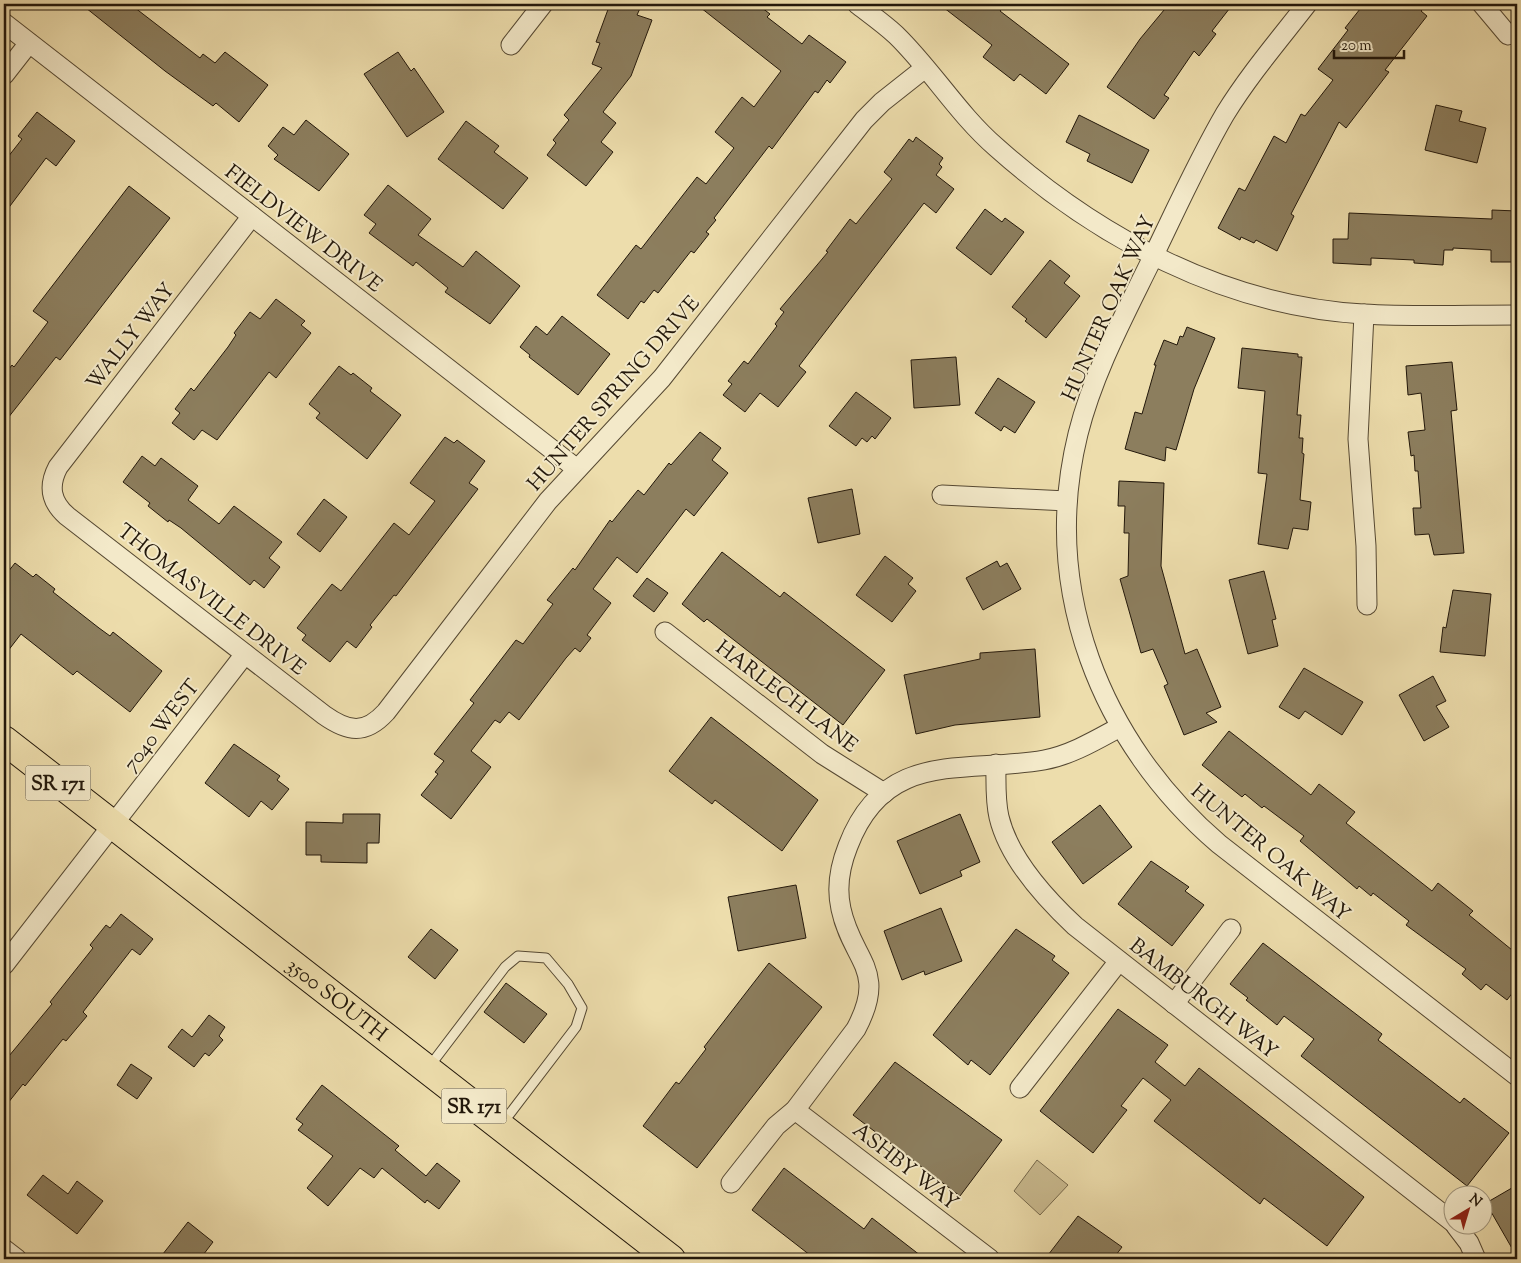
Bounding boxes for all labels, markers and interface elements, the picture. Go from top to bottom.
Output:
scale bar [1334,28,1404,60]
text: 20 m [1341,36,1372,57]
street label: FIELDVIEW DRIVE [218,158,388,301]
street label: HUNTER OAK WAY [1055,211,1164,406]
street label: WALLY WAY [80,277,183,397]
street label: HUNTER SPRING DRIVE [521,290,708,499]
street label: THOMASVILLE DRIVE [110,517,312,684]
street label: HARLECH LANE [708,634,863,761]
street label: 7040 WEST [117,674,208,779]
road number: SR 171 [26,766,90,800]
street label: HUNTER OAK WAY [1183,778,1356,929]
street label: BAMBURGH WAY [1122,932,1283,1067]
street label: 3500 SOUTH [279,952,393,1050]
road number: SR 171 [442,1088,506,1124]
street label: ASHBY WAY [845,1117,964,1219]
north arrow [1444,1186,1494,1236]
text: N [1464,1190,1485,1213]

